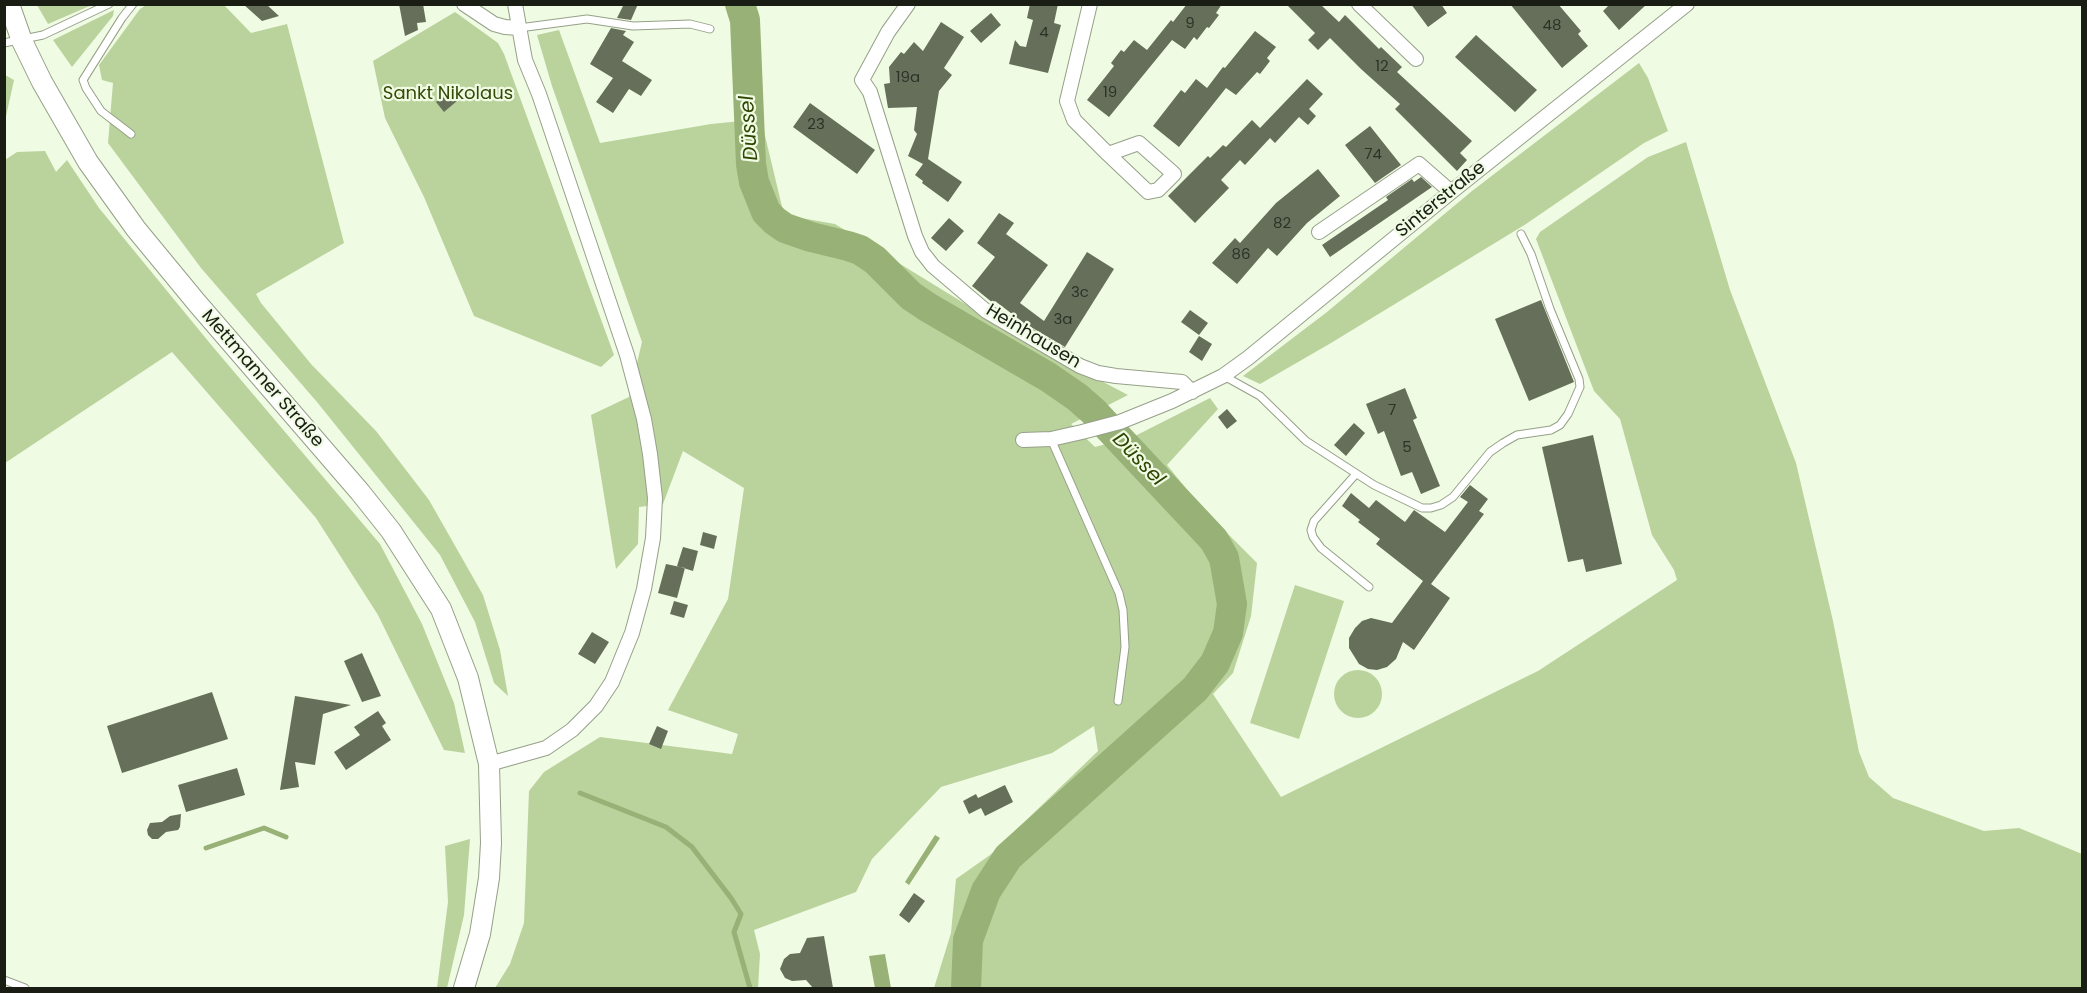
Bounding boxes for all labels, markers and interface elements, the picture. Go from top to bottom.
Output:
house number: 9 [1185,15,1195,33]
house number: 48 [1543,17,1561,35]
house number: 4 [1039,24,1049,42]
house number: 12 [1375,58,1389,76]
house number: 19a [896,69,920,87]
park label: Sankt Nikolaus [383,83,513,105]
house number: 19 [1103,84,1117,102]
water label: Düssel [736,95,764,161]
house number: 23 [807,116,825,134]
house number: 74 [1364,146,1382,164]
street label: Sinterstraße [1392,157,1490,243]
house number: 82 [1273,215,1291,233]
house number: 86 [1232,246,1250,264]
house number: 3c [1071,284,1089,302]
street label: Heinhausen [982,300,1084,374]
street label: Mettmanner Straße [196,306,328,452]
house number: 3a [1054,311,1072,329]
house number: 7 [1388,402,1396,420]
water label: Düssel [1107,428,1169,492]
house number: 5 [1402,439,1412,457]

